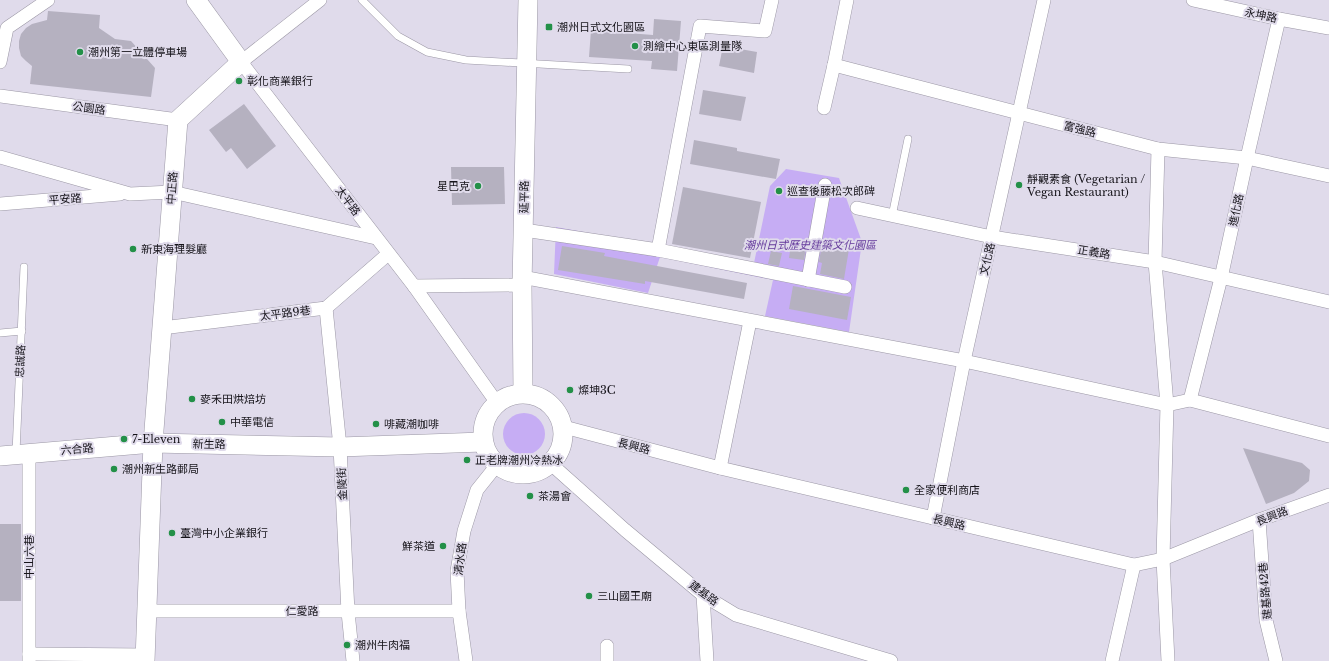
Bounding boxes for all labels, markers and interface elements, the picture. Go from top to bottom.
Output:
street label: 永坤路 [1243,5,1279,25]
place label: 潮州日式文化園區 [557,20,645,34]
marker: 潮州日式文化園區 [544,22,554,32]
place label: 測繪中心東區測量隊 [643,39,742,53]
marker: 測繪中心東區測量隊 [630,41,640,51]
place label: 潮州第一立體停車場 [88,45,187,59]
marker: 潮州第一立體停車場 [75,47,85,57]
place label: 彰化商業銀行 [247,74,313,88]
marker: 彰化商業銀行 [234,76,244,86]
street label: 公園路 [72,99,106,117]
street label: 富強路 [1062,118,1098,140]
street label: 中正路 [164,171,180,205]
place label: 靜觀素食 (Vegetarian / Vegan Restaurant) [1026,172,1145,199]
place label: 星巴克 [437,179,470,193]
street label: 延平路 [517,180,531,214]
marker: 靜觀素食 (Vegetarian / Vegan Restaurant) [1014,180,1024,190]
marker: 星巴克 [473,181,483,191]
street label: 太平路 [332,184,364,218]
place label: 巡查後藤松次郎碑 [787,184,875,198]
marker: 巡查後藤松次郎碑 [774,186,784,196]
street label: 平安路 [48,191,82,207]
street label: 進化路 [1226,192,1246,228]
park label: 潮州日式歷史建築文化園區 [744,238,878,252]
street label: 文化路 [976,241,998,277]
place label: 新東海理髮廳 [141,242,207,256]
street label: 正義路 [1077,243,1111,261]
marker: 新東海理髮廳 [128,244,138,254]
street label: 太平路9巷 [259,303,311,323]
street label: 忠誠路 [12,344,28,378]
place label: 燦坤3C [578,383,616,397]
marker: 燦坤3C [565,385,575,395]
place label: 麥禾田烘焙坊 [200,392,266,406]
marker: 麥禾田烘焙坊 [187,394,197,404]
place label: 中華電信 [230,415,274,429]
marker: 中華電信 [217,417,227,427]
place label: 啡藏潮咖啡 [384,417,439,431]
marker: 啡藏潮咖啡 [371,419,381,429]
place label: 7-Eleven [132,432,181,446]
marker: 7-Eleven [119,434,129,444]
street label: 長興路 [616,435,652,457]
street label: 新生路 [192,437,226,451]
street label: 六合路 [60,441,94,457]
place label: 正老牌潮州冷熱冰 [475,453,563,467]
marker: 正老牌潮州冷熱冰 [462,455,472,465]
place label: 潮州新生路郵局 [122,462,199,476]
marker: 潮州新生路郵局 [109,464,119,474]
street label: 金陵街 [334,467,350,501]
place label: 全家便利商店 [914,483,980,497]
marker: 全家便利商店 [901,485,911,495]
place label: 茶湯會 [538,489,571,503]
marker: 茶湯會 [525,491,535,501]
street label: 長興路 [1254,504,1290,528]
street label: 長興路 [931,511,967,533]
place label: 臺灣中小企業銀行 [180,526,268,540]
marker: 臺灣中小企業銀行 [167,528,177,538]
street label: 中山六巷 [22,535,36,579]
place label: 鮮茶道 [402,539,435,553]
marker: 鮮茶道 [438,541,448,551]
street label: 清水路 [451,542,469,576]
street label: 建基路42巷 [1256,562,1274,620]
street label: 建基路 [687,578,721,608]
place label: 三山國王廟 [597,589,652,603]
marker: 三山國王廟 [584,591,594,601]
street label: 仁愛路 [286,604,319,618]
place label: 潮州牛肉福 [355,638,410,652]
marker: 潮州牛肉福 [342,640,352,650]

